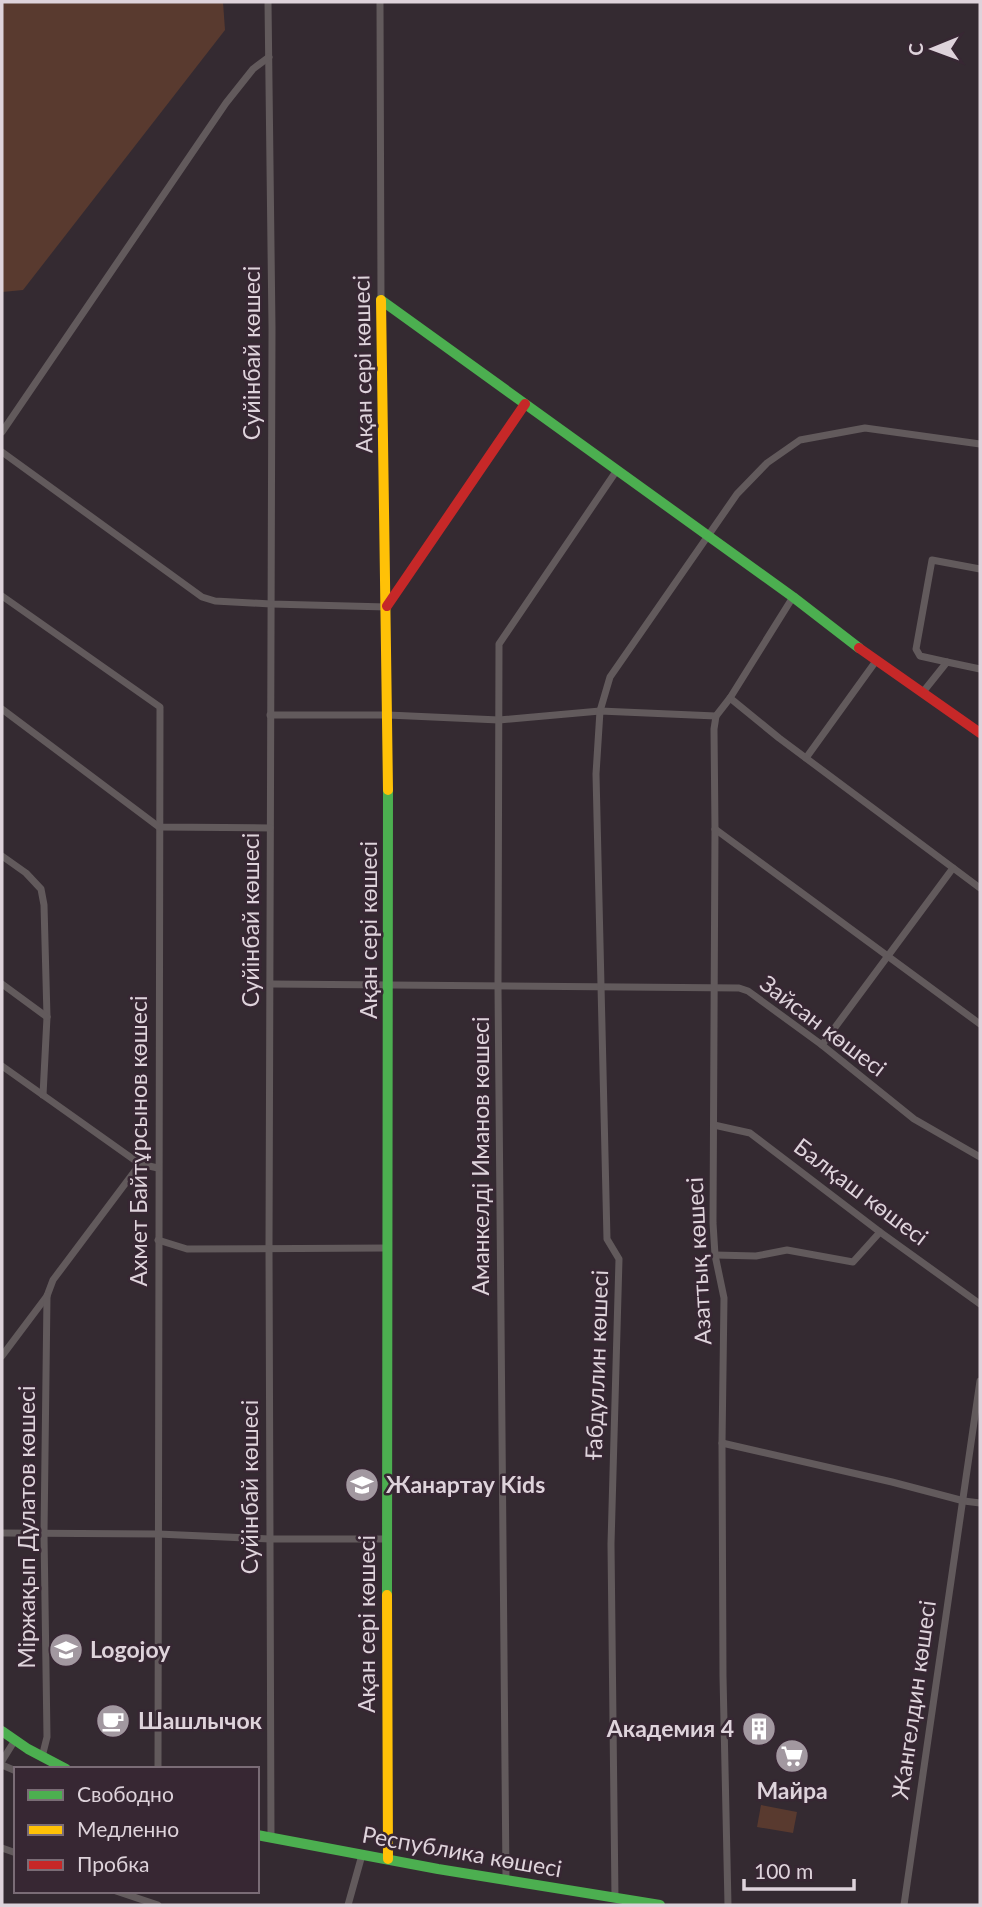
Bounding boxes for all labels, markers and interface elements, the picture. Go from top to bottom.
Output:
north arrow [898,14,968,84]
text: С [904,42,927,56]
street label: Суйінбай көшесі [237,266,265,440]
street label: Ақан сері көшесі [346,275,378,453]
street label: Суйінбай көшесі [236,833,264,1007]
street label: Ақан сері көшесі [354,841,382,1019]
street label: Зайсан көшесі [755,969,892,1082]
street label: Ахмет Байтұрсынов көшесі [124,996,152,1286]
street label: Аманкелді Иманов көшесі [466,1016,494,1296]
street label: Балқаш көшесі [789,1132,934,1251]
street label: Азаттық көшесі [680,1176,716,1346]
street label: Ғабдуллин көшесі [579,1269,613,1461]
street label: Міржақып Дулатов көшесі [12,1385,40,1669]
street label: Суйінбай көшесі [235,1400,263,1574]
school or university icon: Жанартау Kids [343,1466,381,1504]
place label: Жанартау Kids [386,1470,545,1498]
street label: Ақан сері көшесі [352,1535,380,1713]
street label: Жангелдин көшесі [885,1598,941,1801]
school or university icon: Logojoy [47,1631,85,1669]
place label: Logojoy [90,1635,171,1663]
cafe icon: Шашлычок [94,1702,132,1740]
place label: Шашлычок [138,1706,263,1734]
building icon: Академия 4 [740,1710,778,1748]
place label: Академия 4 [606,1714,734,1742]
supermarket icon: Майра [773,1737,811,1775]
legend [14,1767,259,1893]
place label: Майра [756,1776,828,1804]
text: Свободно [77,1781,174,1806]
text: Медленно [77,1816,179,1841]
street label: Республика көшесі [360,1820,564,1882]
scale bar [744,1848,854,1892]
text: Пробка [77,1851,150,1876]
text: 100 m [754,1858,813,1883]

